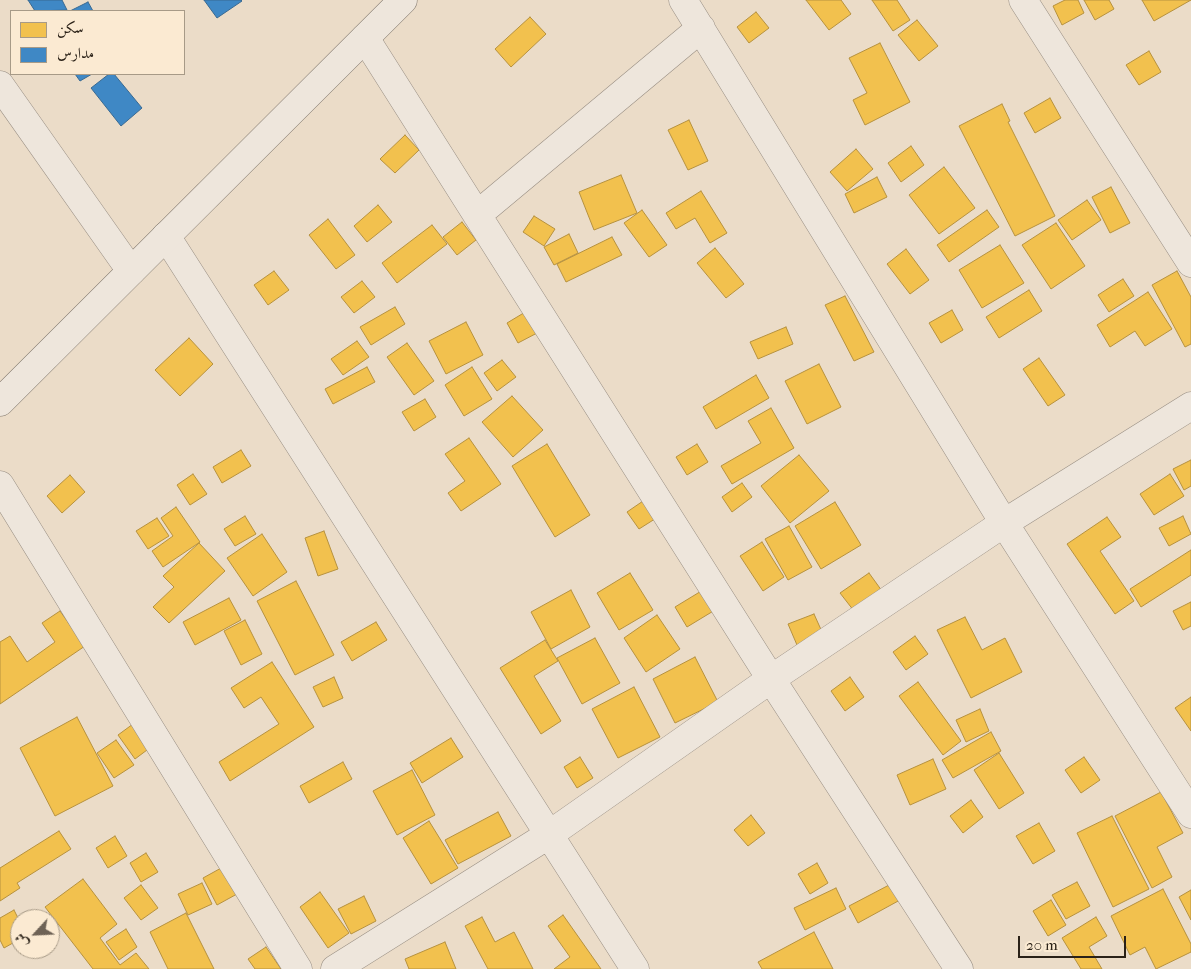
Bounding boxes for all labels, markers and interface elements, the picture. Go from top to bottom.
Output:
legend [10,10,185,75]
text: سكن [57,19,84,37]
text: مدارس [57,44,94,62]
north arrow [10,909,60,959]
scale bar [1021,926,1128,958]
text: ش [11,930,33,950]
text: 20 m [1026,936,1058,954]

